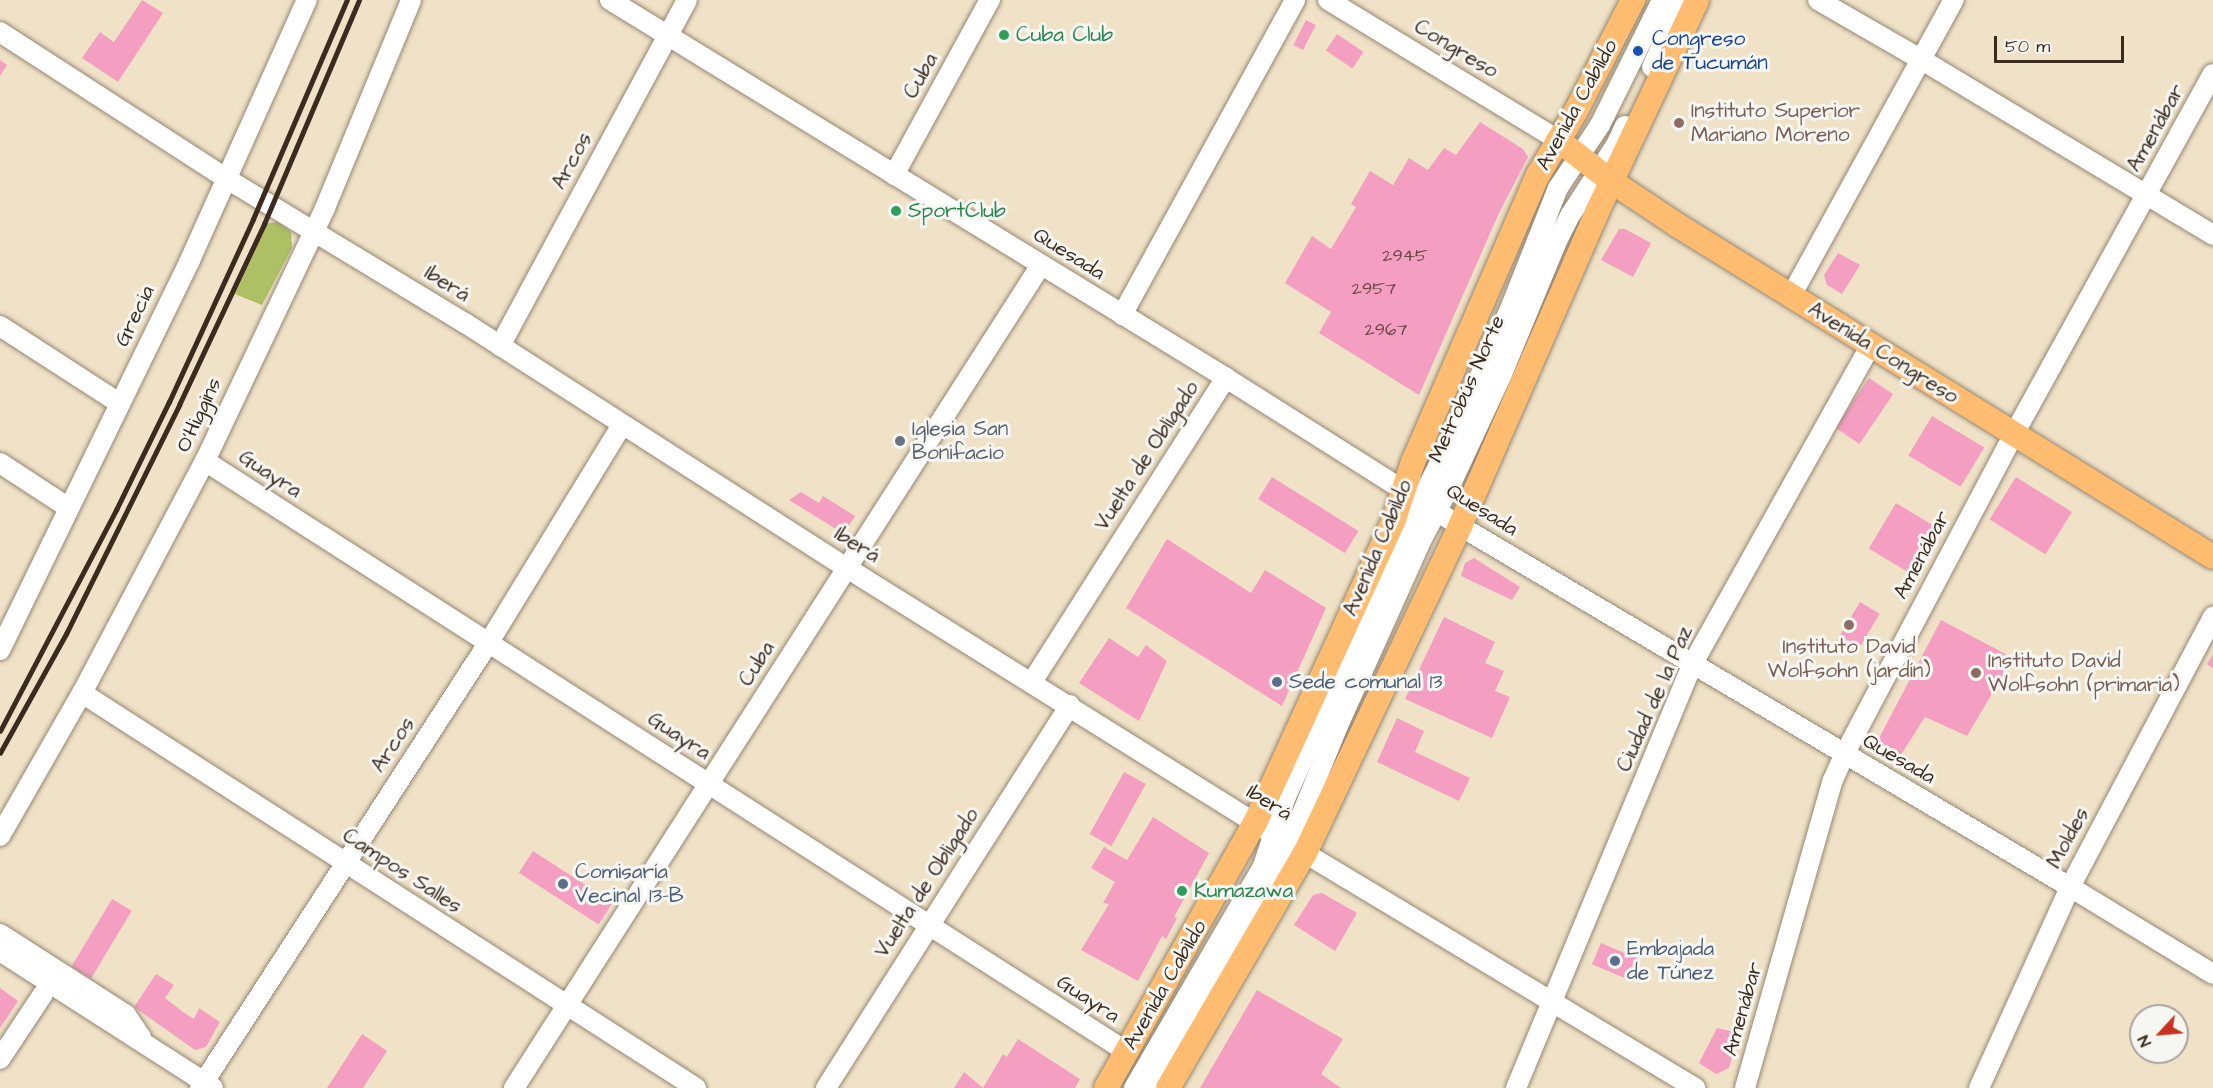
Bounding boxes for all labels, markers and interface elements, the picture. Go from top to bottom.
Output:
street label: Congreso [1410,14,1502,84]
place label: Cuba Club [1016,22,1113,48]
scale bar [1997,24,2128,62]
place label: Congreso de Tucumán [1652,26,1768,76]
marker: Cuba Club [997,28,1011,42]
text: 50 m [2005,34,2050,59]
street label: Avenida Cabildo [1531,35,1623,175]
marker: Congreso de Tucumán [1629,42,1647,60]
street label: Cuba [898,49,944,103]
street label: Amenábar [2122,80,2190,176]
place label: Instituto Superior Mariano Moreno [1691,98,1860,148]
marker: Instituto Superior Mariano Moreno [1672,116,1686,130]
street label: Arcos [547,128,597,194]
place label: SportClub [908,198,1006,224]
marker: SportClub [889,204,903,218]
street label: Quesada [1029,222,1109,286]
house number: 2945 [1382,245,1428,267]
street label: Iberá [420,260,474,308]
house number: 2957 [1352,278,1396,300]
street label: Grecia [110,281,160,351]
street label: Avenida Congreso [1803,297,1963,409]
street label: Metrobús Norte [1423,312,1511,466]
house number: 2967 [1365,319,1407,341]
street label: O'Higgins [171,374,227,456]
street label: Vuelta de Obligado [1089,377,1205,535]
place label: Iglesia San Bonifacio [912,416,1008,466]
marker: Iglesia San Bonifacio [893,434,907,448]
street label: Guayra [234,444,306,504]
street label: Avenida Cabildo [1338,476,1418,620]
street label: Quesada [1442,478,1522,542]
street label: Amenábar [1888,507,1956,603]
street label: Iberá [830,521,884,569]
marker: Instituto David Wolfsohn (jardín) [1842,618,1856,632]
street label: Ciudad de la Paz [1612,622,1698,776]
place label: Instituto David Wolfsohn (jardín) [1767,634,1931,684]
street label: Cuba [734,637,780,691]
place label: Instituto David Wolfsohn (primaria) [1988,648,2180,698]
marker: Instituto David Wolfsohn (primaria) [1969,666,1983,680]
place label: Sede comunal 13 [1289,669,1443,695]
marker: Sede comunal 13 [1270,675,1284,689]
street label: Guayra [643,706,715,766]
street label: Arcos [366,713,420,777]
street label: Quesada [1858,728,1940,790]
street label: Iberá [1242,779,1296,827]
street label: Moldes [2042,803,2094,873]
street label: Vuelta de Obligado [869,804,985,962]
street label: Campos Salles [338,823,466,919]
place label: Comisaría Vecinal 13-B [575,859,684,909]
marker: Comisaría Vecinal 13-B [556,877,570,891]
place label: Kumazawa [1194,878,1293,904]
marker: Kumazawa [1175,884,1189,898]
street label: Avenida Cabildo [1118,916,1212,1054]
place label: Embajada de Túnez [1627,936,1714,986]
marker: Embajada de Túnez [1608,954,1622,968]
street label: Amenábar [1718,959,1768,1059]
street label: Guayra [1052,969,1124,1029]
north arrow [2129,1004,2189,1064]
text: N [2133,1032,2157,1050]

